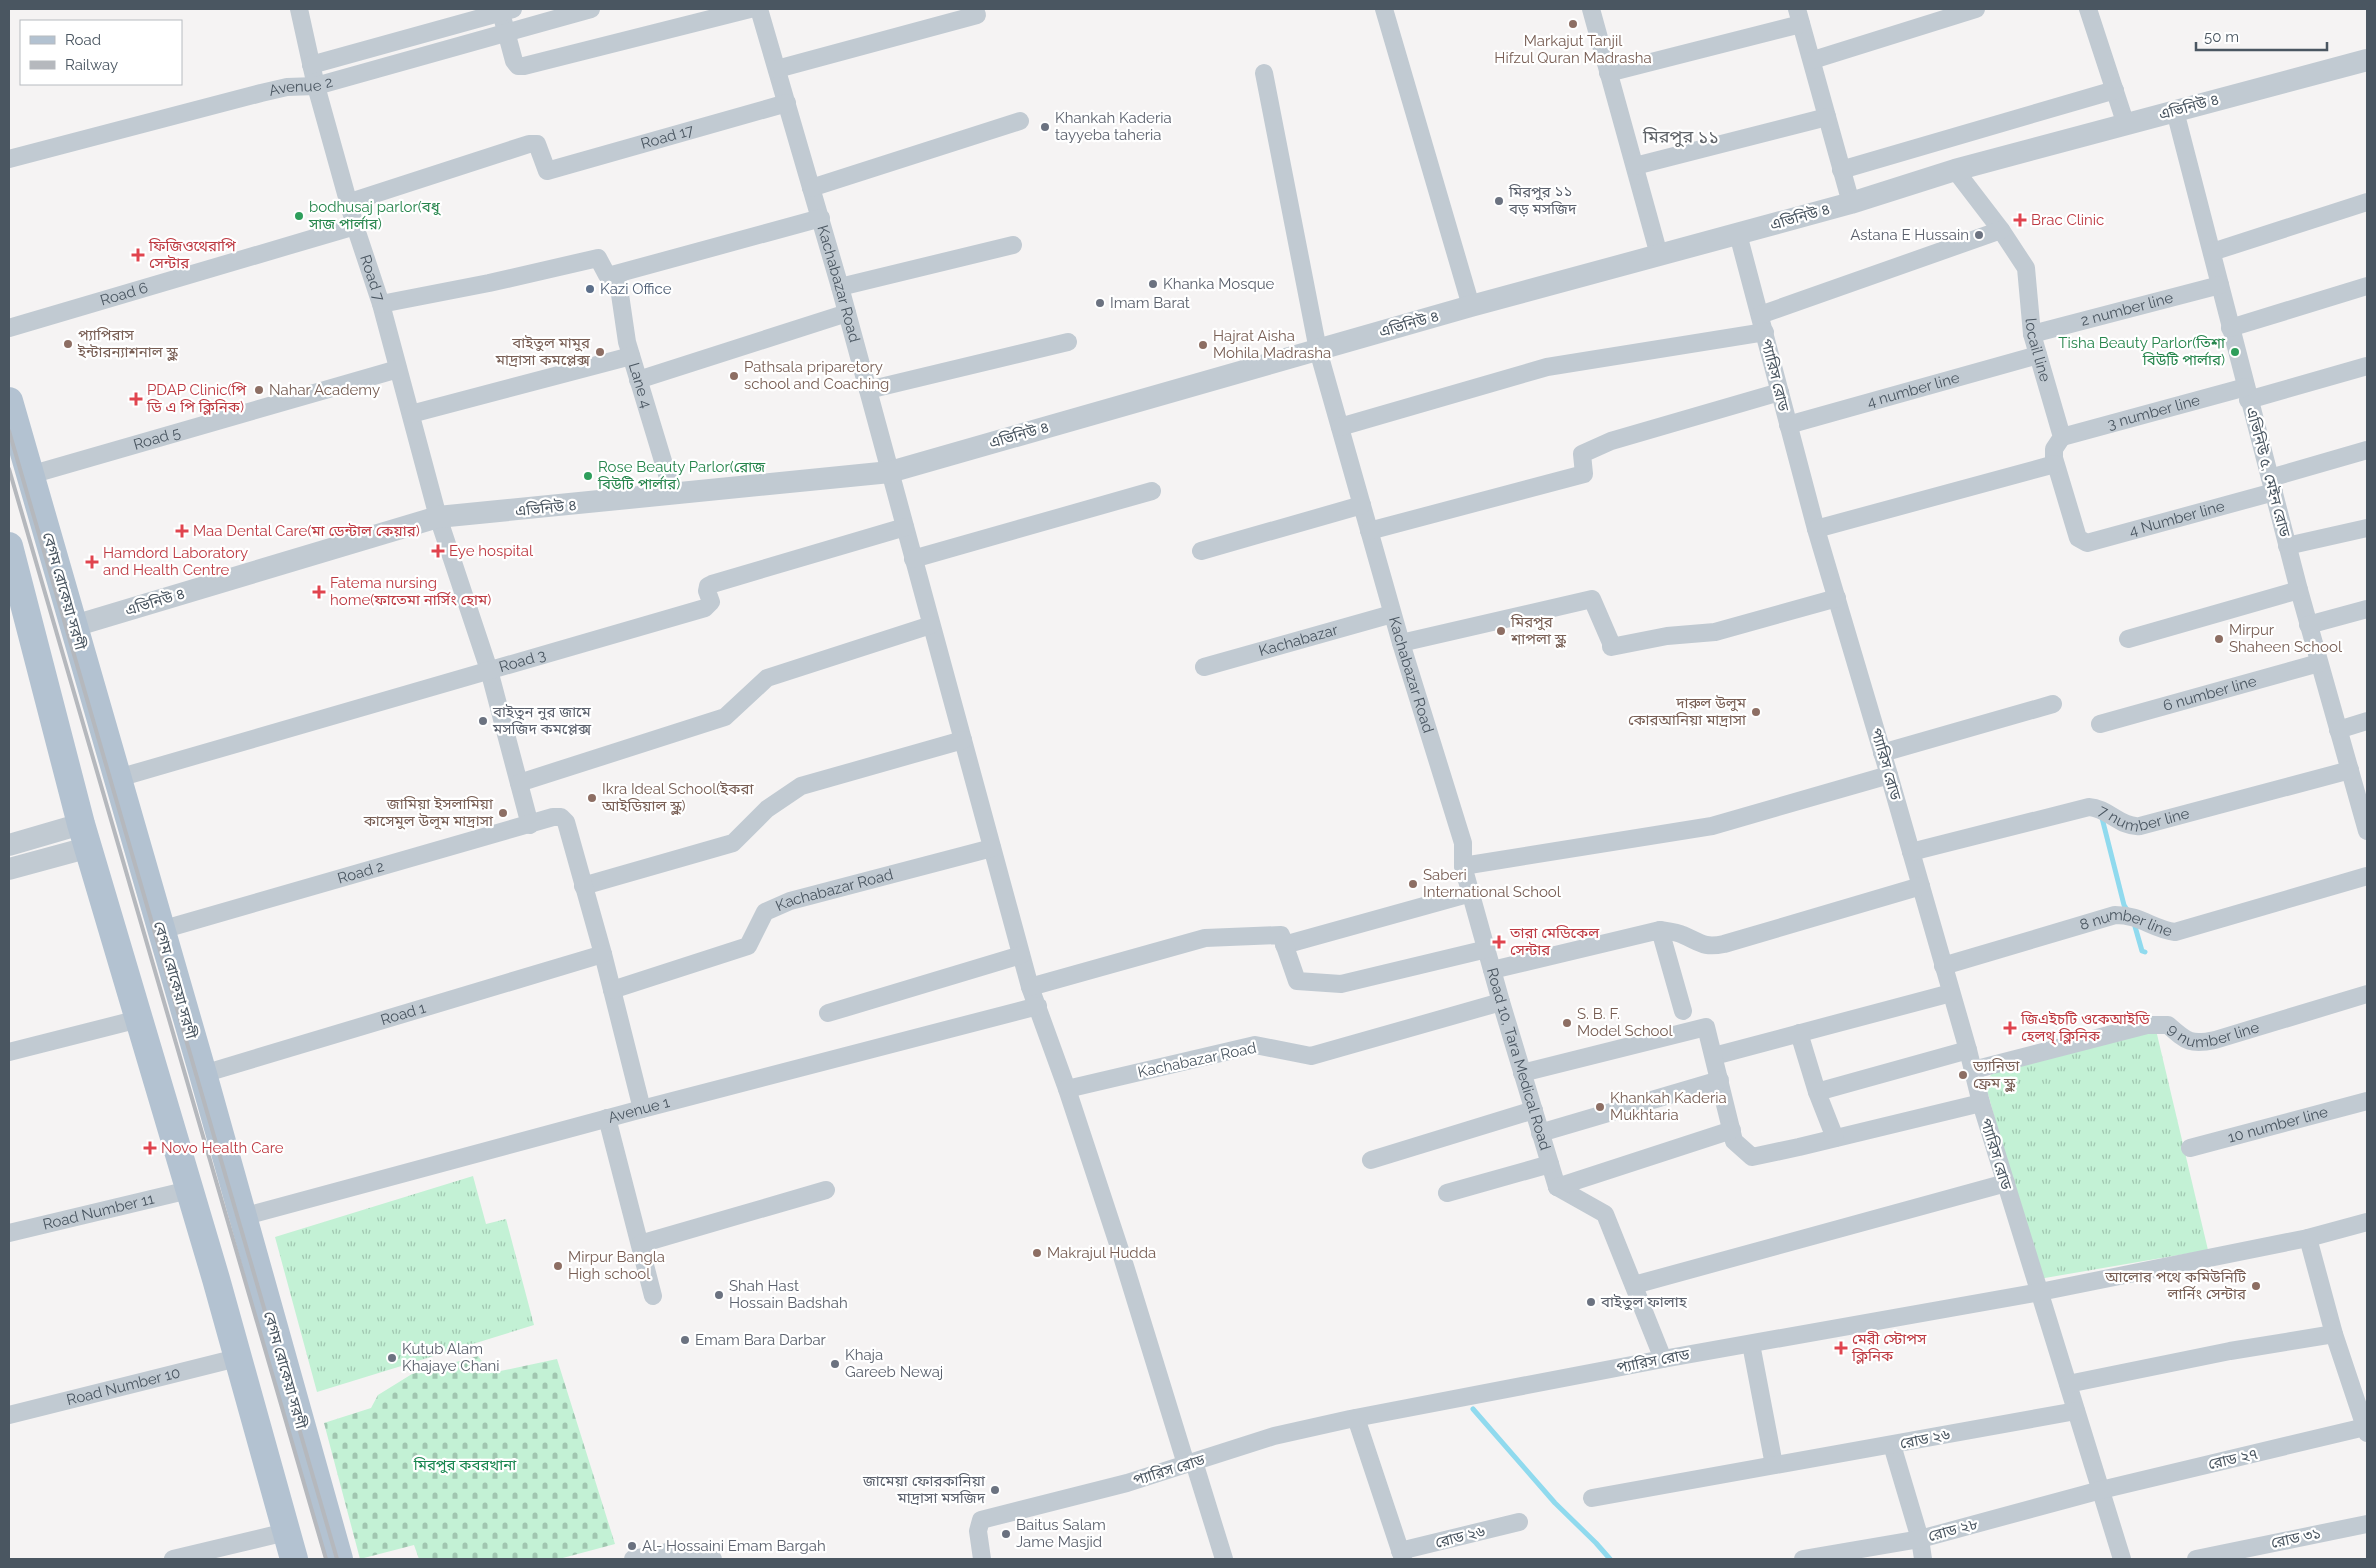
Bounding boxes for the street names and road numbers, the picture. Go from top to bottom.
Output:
street label: Avenue 2 [267,73,335,100]
street label: এভিনিউ ৪ [2157,90,2221,124]
street label: Road 17 [639,121,696,153]
street label: এভিনিউ ৪ [1768,200,1832,234]
street label: Kachabazar Road [813,223,864,344]
street label: Road 7 [356,252,388,304]
street label: Road 6 [98,279,150,310]
street label: 2 number line [2079,289,2175,330]
street label: এভিনিউ ৪ [1377,307,1441,341]
street label: locail line [2022,317,2054,384]
street label: প্যারিস রোড [1757,337,1793,413]
street label: Lane 4 [625,360,655,410]
street label: 4 number line [1865,368,1962,411]
street label: 3 number line [2105,391,2202,433]
street label: এভিনিউ ৫, মেইন রোড [2242,405,2294,539]
street label: এভিনিউ ৪ [987,418,1051,452]
street label: Road 5 [131,423,182,454]
street label: এভিনিউ ৪ [514,496,578,520]
street label: 4 Number line [2127,497,2227,540]
street label: বেগম রোকেয়া সরণী [39,530,90,653]
street label: এভিনিউ ৪ [123,584,187,620]
street label: Kachabazar Road [1385,614,1437,735]
street label: Kachabazar [1257,621,1341,660]
street label: Road 3 [497,646,548,676]
street label: 6 number line [2161,672,2259,715]
street label: প্যারিস রোড [1867,726,1905,802]
street label: 7 number line [2096,801,2191,836]
street label: Road 2 [335,857,386,888]
street label: Kachabazar Road [773,865,895,915]
street label: 8 number line [2078,906,2174,940]
street label: বেগম রোকেয়া সরণী [150,919,201,1042]
street label: Road 10, Tara Medical Road [1483,966,1554,1152]
street label: Road 1 [378,999,428,1029]
street label: 9 number line [2164,1018,2261,1052]
street label: Kachabazar Road [1136,1039,1258,1081]
street label: Avenue 1 [606,1093,672,1127]
street label: 10 number line [2226,1103,2330,1147]
street label: প্যারিস রোড [1977,1116,2016,1192]
street label: Road Number 11 [41,1190,156,1234]
street label: বেগম রোকেয়া সরণী [260,1309,311,1432]
street label: প্যারিস রোড [1615,1345,1691,1377]
street label: Road Number 10 [65,1364,182,1409]
street label: রোড ২৬ [1898,1425,1952,1453]
street label: রোড ২৭ [2206,1445,2260,1473]
street label: প্যারিস রোড [1131,1450,1207,1489]
street label: রোড ২৮ [1926,1515,1980,1545]
street label: রোড ২৬ [1433,1522,1487,1552]
street label: রোড ৩১ [2269,1524,2323,1552]

